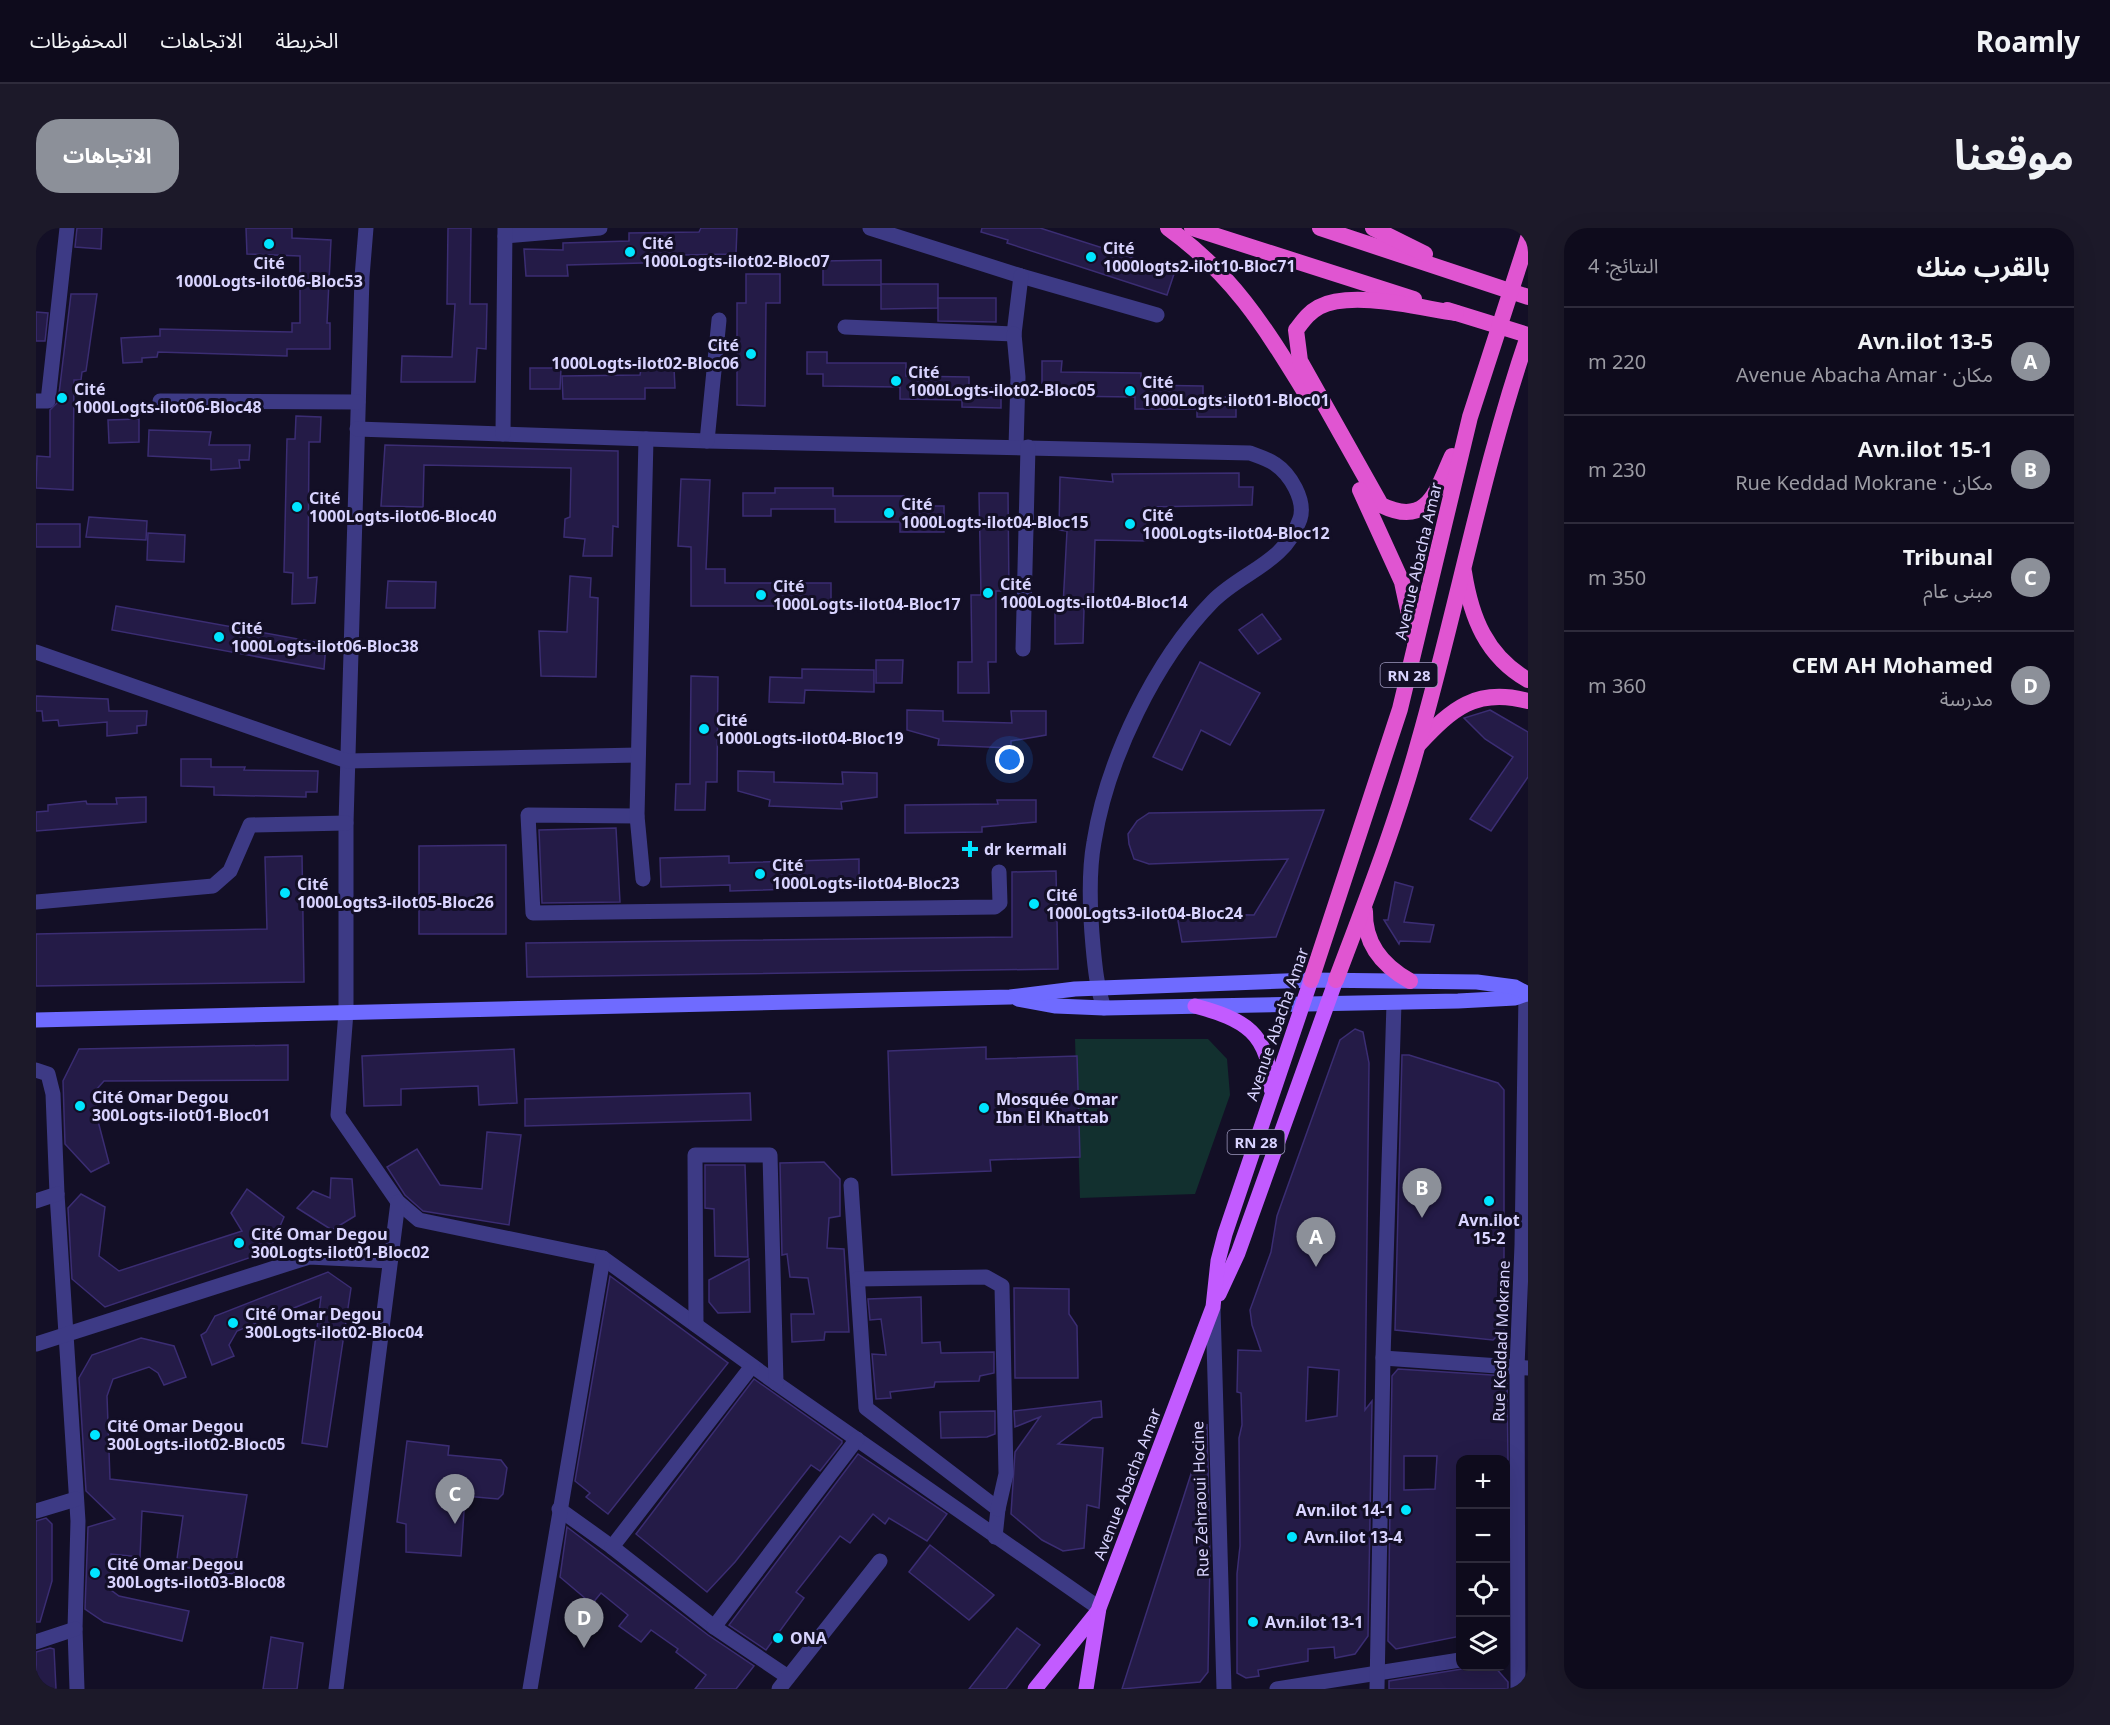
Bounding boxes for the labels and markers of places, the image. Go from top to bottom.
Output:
place label: Cité 1000Logts-ilot02-Bloc07 [642,232,830,272]
marker: Cité 1000Logts-ilot06-Bloc53 [262,237,276,251]
place label: Cité 1000logts2-ilot10-Bloc71 [1103,237,1296,277]
marker: Cité 1000Logts-ilot02-Bloc07 [623,245,637,259]
marker: Cité 1000logts2-ilot10-Bloc71 [1084,250,1098,264]
place label: Cité 1000Logts-ilot06-Bloc53 [175,252,363,292]
place label: Cité 1000Logts-ilot02-Bloc06 [551,334,739,374]
marker: Cité 1000Logts-ilot02-Bloc06 [744,347,758,361]
place label: Cité 1000Logts-ilot02-Bloc05 [908,361,1096,401]
place label: Cité 1000Logts-ilot01-Bloc01 [1142,371,1330,411]
marker: Cité 1000Logts-ilot02-Bloc05 [889,374,903,388]
place label: Cité 1000Logts-ilot06-Bloc48 [74,378,262,418]
marker: Cité 1000Logts-ilot01-Bloc01 [1123,384,1137,398]
marker: Cité 1000Logts-ilot06-Bloc48 [55,391,69,405]
place label: Cité 1000Logts-ilot06-Bloc40 [309,487,497,527]
place label: Cité 1000Logts-ilot04-Bloc15 [901,493,1089,533]
marker: Cité 1000Logts-ilot06-Bloc40 [290,500,304,514]
place label: Cité 1000Logts-ilot04-Bloc12 [1142,504,1330,544]
marker: Cité 1000Logts-ilot04-Bloc15 [882,506,896,520]
marker: Cité 1000Logts-ilot04-Bloc12 [1123,517,1137,531]
place label: Cité 1000Logts-ilot04-Bloc14 [1000,573,1188,613]
place label: Cité 1000Logts-ilot04-Bloc17 [773,575,961,615]
marker: Cité 1000Logts-ilot04-Bloc14 [981,586,995,600]
marker: Cité 1000Logts-ilot04-Bloc17 [754,588,768,602]
place label: Cité 1000Logts-ilot06-Bloc38 [231,617,419,657]
marker: Cité 1000Logts-ilot06-Bloc38 [212,630,226,644]
place label: Cité 1000Logts-ilot04-Bloc19 [716,709,904,749]
marker: Cité 1000Logts-ilot04-Bloc19 [697,722,711,736]
place label: dr kermali [984,838,1067,860]
marker: dr kermali [961,840,979,858]
place label: Cité 1000Logts-ilot04-Bloc23 [772,854,960,894]
marker: Cité 1000Logts-ilot04-Bloc23 [753,867,767,881]
place label: Cité 1000Logts3-ilot05-Bloc26 [297,873,494,913]
place label: Cité 1000Logts3-ilot04-Bloc24 [1046,884,1243,924]
marker: Cité 1000Logts3-ilot05-Bloc26 [278,886,292,900]
marker: Cité 1000Logts3-ilot04-Bloc24 [1027,897,1041,911]
place label: Cité Omar Degou 300Logts-ilot01-Bloc01 [92,1086,271,1126]
place label: Mosquée Omar Ibn El Khattab [996,1088,1118,1128]
marker: Cité Omar Degou 300Logts-ilot01-Bloc01 [73,1099,87,1113]
marker: Mosquée Omar Ibn El Khattab [977,1101,991,1115]
pin: B [1402,1168,1442,1218]
marker: Avn.ilot 15-2 [1482,1194,1496,1208]
place label: Avn.ilot 15-2 [1458,1209,1520,1249]
pin: A [1296,1218,1336,1267]
place label: Cité Omar Degou 300Logts-ilot01-Bloc02 [251,1223,430,1263]
marker: Cité Omar Degou 300Logts-ilot01-Bloc02 [232,1236,246,1250]
place label: Cité Omar Degou 300Logts-ilot02-Bloc04 [245,1303,424,1343]
marker: Cité Omar Degou 300Logts-ilot02-Bloc04 [226,1316,240,1330]
place label: Cité Omar Degou 300Logts-ilot02-Bloc05 [107,1415,286,1455]
marker: Cité Omar Degou 300Logts-ilot02-Bloc05 [88,1428,102,1442]
pin: C [436,1474,474,1524]
place label: Avn.ilot 14-1 [1296,1499,1394,1521]
marker: Avn.ilot 14-1 [1399,1503,1413,1517]
place label: Avn.ilot 13-4 [1304,1526,1402,1548]
marker: Avn.ilot 13-4 [1285,1530,1299,1544]
place label: Cité Omar Degou 300Logts-ilot03-Bloc08 [107,1553,286,1593]
marker: Cité Omar Degou 300Logts-ilot03-Bloc08 [88,1566,102,1580]
pin: D [564,1598,604,1648]
place label: Avn.ilot 13-1 [1265,1611,1363,1633]
marker: Avn.ilot 13-1 [1246,1615,1260,1629]
place label: ONA [790,1627,828,1649]
marker: ONA [771,1631,785,1645]

